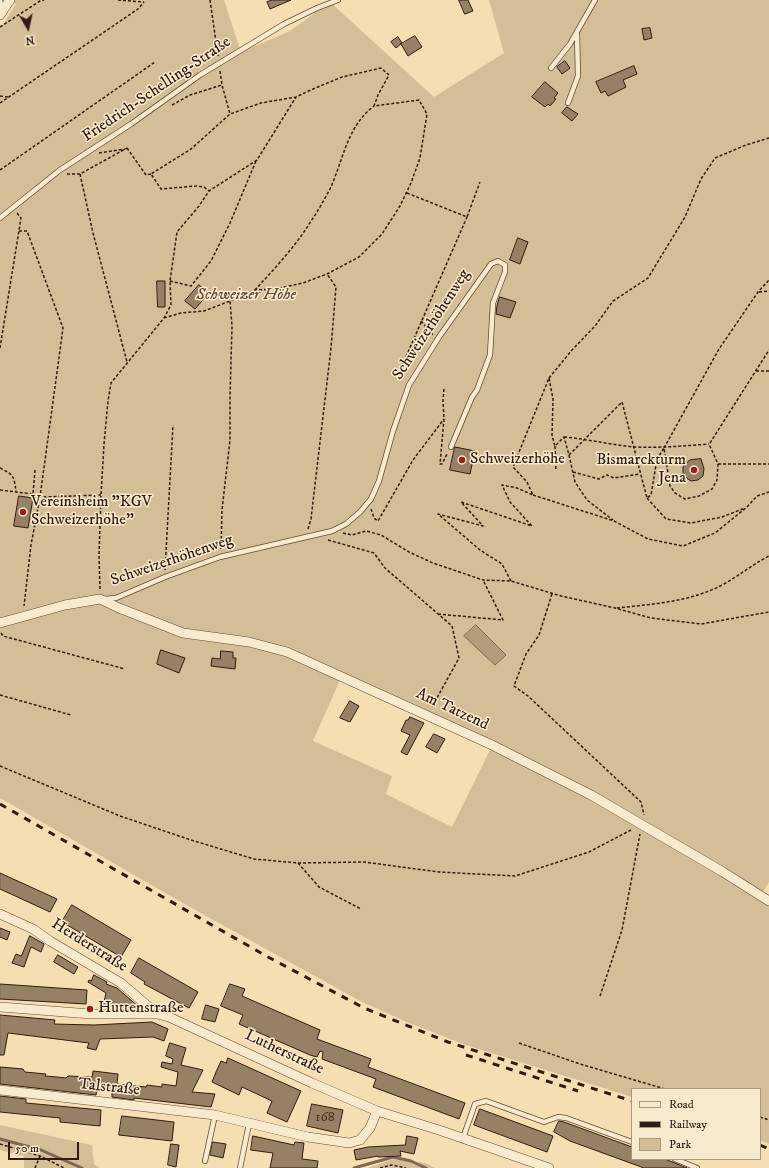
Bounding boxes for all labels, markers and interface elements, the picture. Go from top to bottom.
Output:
north arrow [8,8,48,48]
text: N [24,32,35,47]
street label: Friedrich-Schelling-Straße [79,33,235,147]
street label: Schweizerhöhenweg [389,266,475,384]
park label: Schweizer Höhe [196,286,296,306]
place label: Schweizerhöhe [470,450,565,470]
place label: Bismarckturm Jena [596,451,686,489]
marker: Schweizerhöhe [457,455,467,465]
marker: Bismarckturm Jena [689,465,699,475]
place label: Vereinsheim "KGV Schweizerhöhe" [31,493,152,531]
marker: Vereinsheim "KGV Schweizerhöhe" [18,507,28,517]
street label: Schweizerhöhenweg [108,531,236,591]
street label: Am Tatzend [413,685,491,735]
street label: Herderstraße [48,915,130,977]
place label: Huttenstraße [98,999,184,1019]
marker: Huttenstraße [85,1004,95,1014]
street label: Lutherstraße [242,1026,326,1080]
street label: Talstraße [77,1075,141,1101]
legend [631,1088,761,1160]
text: Road [669,1097,694,1112]
house number: 168 [315,1110,335,1126]
text: Railway [669,1117,707,1132]
scale bar [10,1134,81,1160]
text: Park [669,1137,691,1152]
text: 50 m [15,1141,39,1156]

